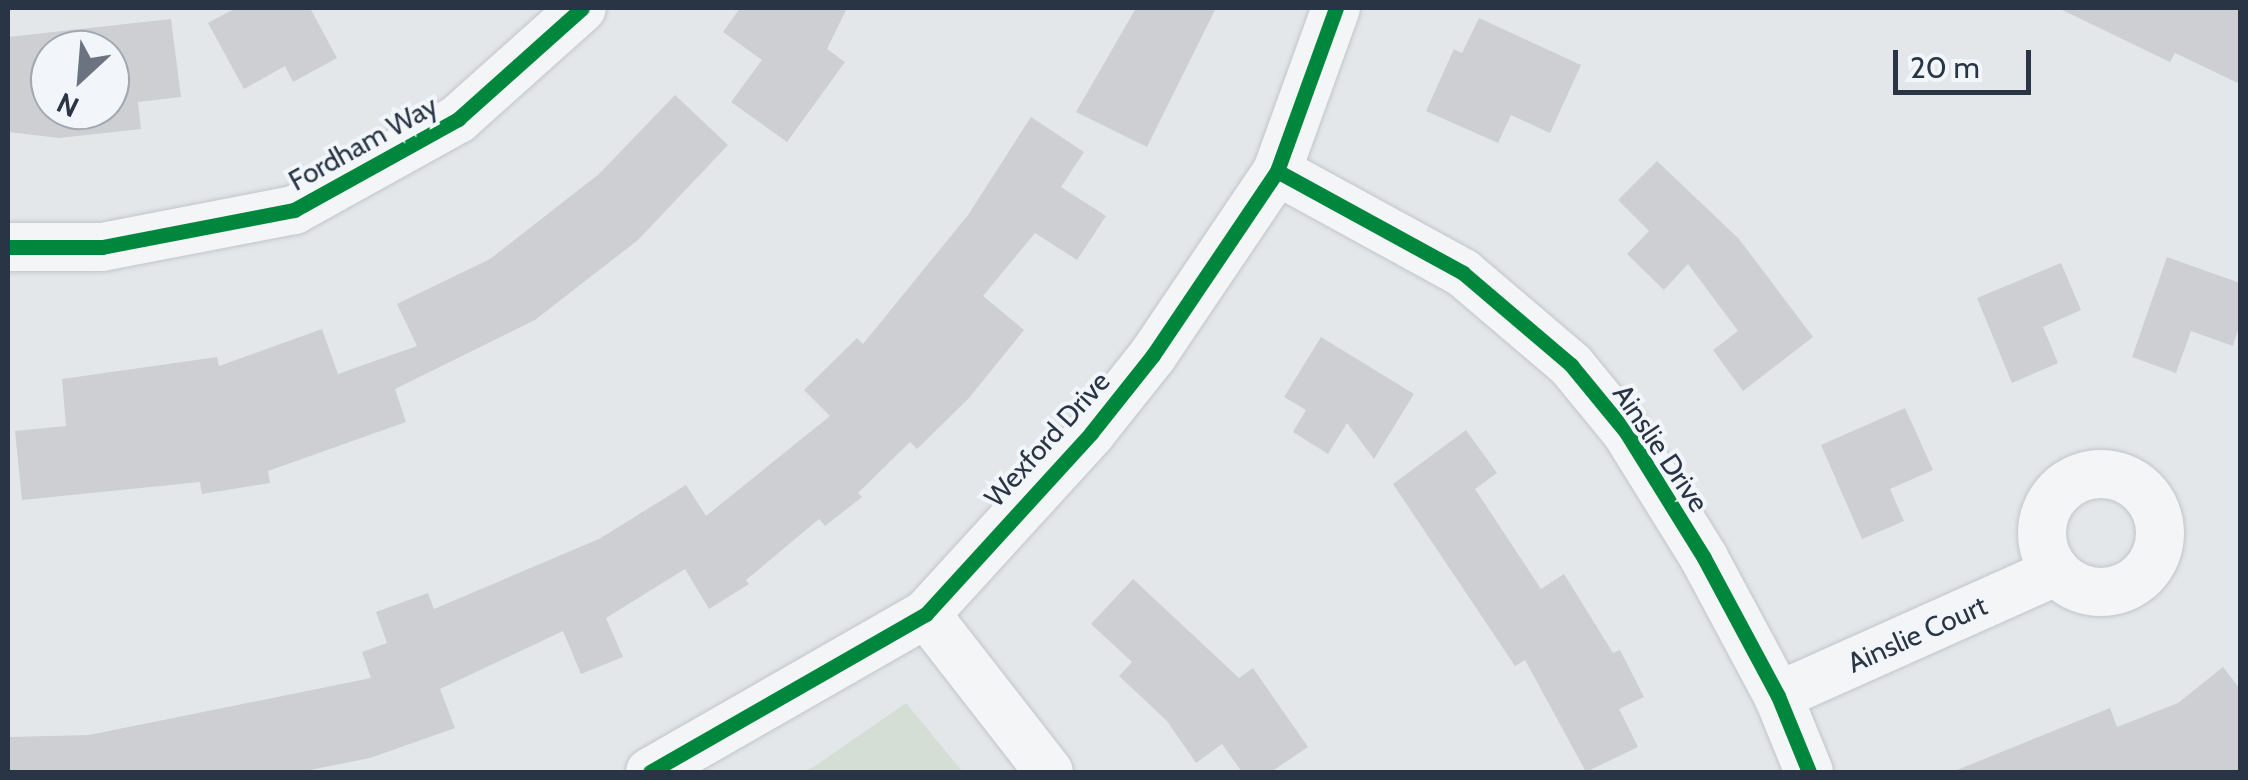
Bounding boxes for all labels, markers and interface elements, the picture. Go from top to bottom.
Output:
north arrow [30,30,130,130]
scale bar [1898,30,2036,92]
text: 20 m [1910,49,1980,86]
text: N [51,86,84,125]
street label: Fordham Way [283,88,443,198]
street label: Wexford Drive [978,364,1116,514]
street label: Ainslie Drive [1606,378,1716,518]
street label: Ainslie Court [1842,588,1992,680]

